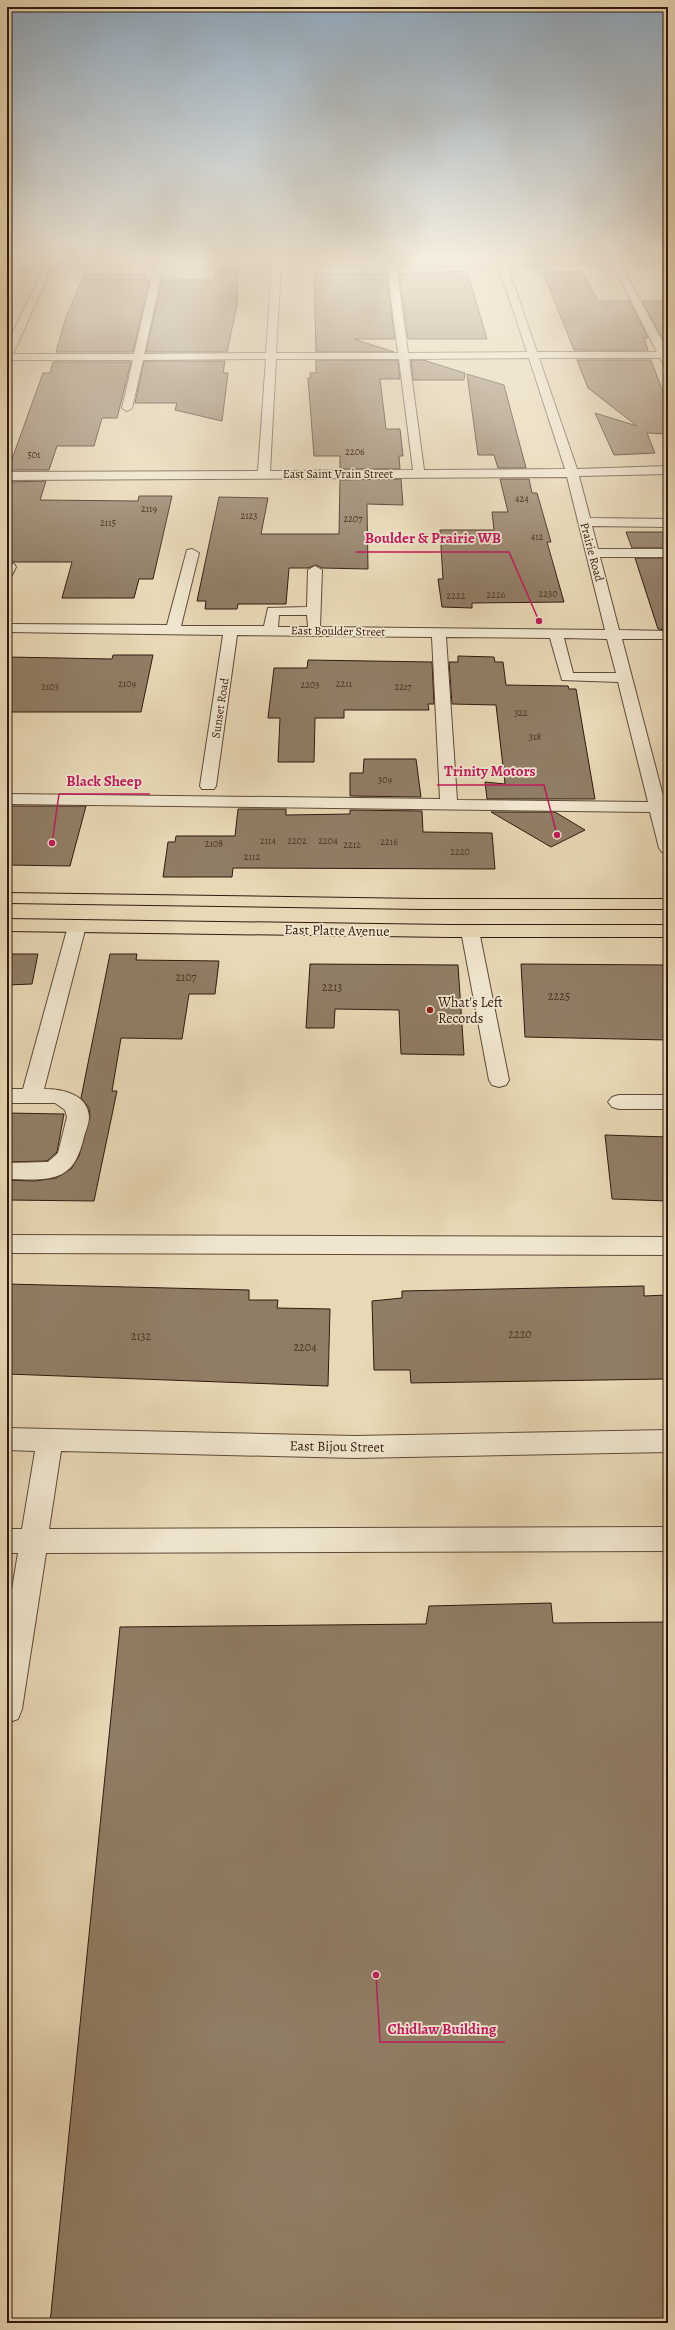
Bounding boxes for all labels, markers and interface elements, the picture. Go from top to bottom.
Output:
house number: 2206 [345,445,365,458]
house number: 501 [27,448,41,461]
street label: East Saint Vrain Street [283,466,393,482]
house number: 424 [515,492,529,505]
house number: 2119 [141,502,158,515]
house number: 2123 [240,509,258,522]
house number: 2207 [343,512,363,525]
house number: 2115 [100,516,116,529]
street label: Prairie Road [576,521,608,584]
callout: Boulder & Prairie WB [356,525,509,552]
text: Boulder & Prairie WB [365,528,501,548]
house number: 412 [531,530,544,543]
house number: 2230 [539,587,558,600]
house number: 2226 [487,588,506,601]
house number: 2222 [447,589,466,602]
street label: East Boulder Street [291,622,385,640]
street label: Sunset Road [207,676,233,739]
house number: 2109 [118,677,136,690]
house number: 2211 [336,677,353,690]
house number: 2203 [301,678,320,691]
house number: 2103 [41,680,59,693]
house number: 2217 [394,680,412,693]
house number: 322 [514,706,528,719]
house number: 318 [529,730,541,743]
callout: Trinity Motors [437,758,544,785]
text: Trinity Motors [444,761,536,781]
callout: Black Sheep [59,767,150,794]
text: Black Sheep [66,771,142,791]
house number: 309 [378,773,392,786]
house number: 2114 [260,834,277,847]
house number: 2202 [287,834,307,847]
house number: 2204 [318,834,338,847]
house number: 2216 [380,835,398,848]
house number: 2108 [205,837,223,850]
house number: 2212 [343,838,361,851]
house number: 2220 [450,845,470,858]
house number: 2112 [244,850,260,863]
street label: East Platte Avenue [284,920,390,941]
house number: 2107 [175,969,198,985]
house number: 2213 [322,979,342,995]
house number: 2225 [548,988,570,1004]
place label: What's Left Records [437,993,503,1028]
marker: What's Left Records [425,1005,435,1015]
house number: 2220 [508,1326,532,1342]
house number: 2132 [131,1328,152,1344]
house number: 2204 [293,1339,317,1355]
street label: East Bijou Street [289,1436,385,1457]
callout: Chidlaw Building [380,2015,505,2042]
text: Chidlaw Building [388,2019,497,2039]

